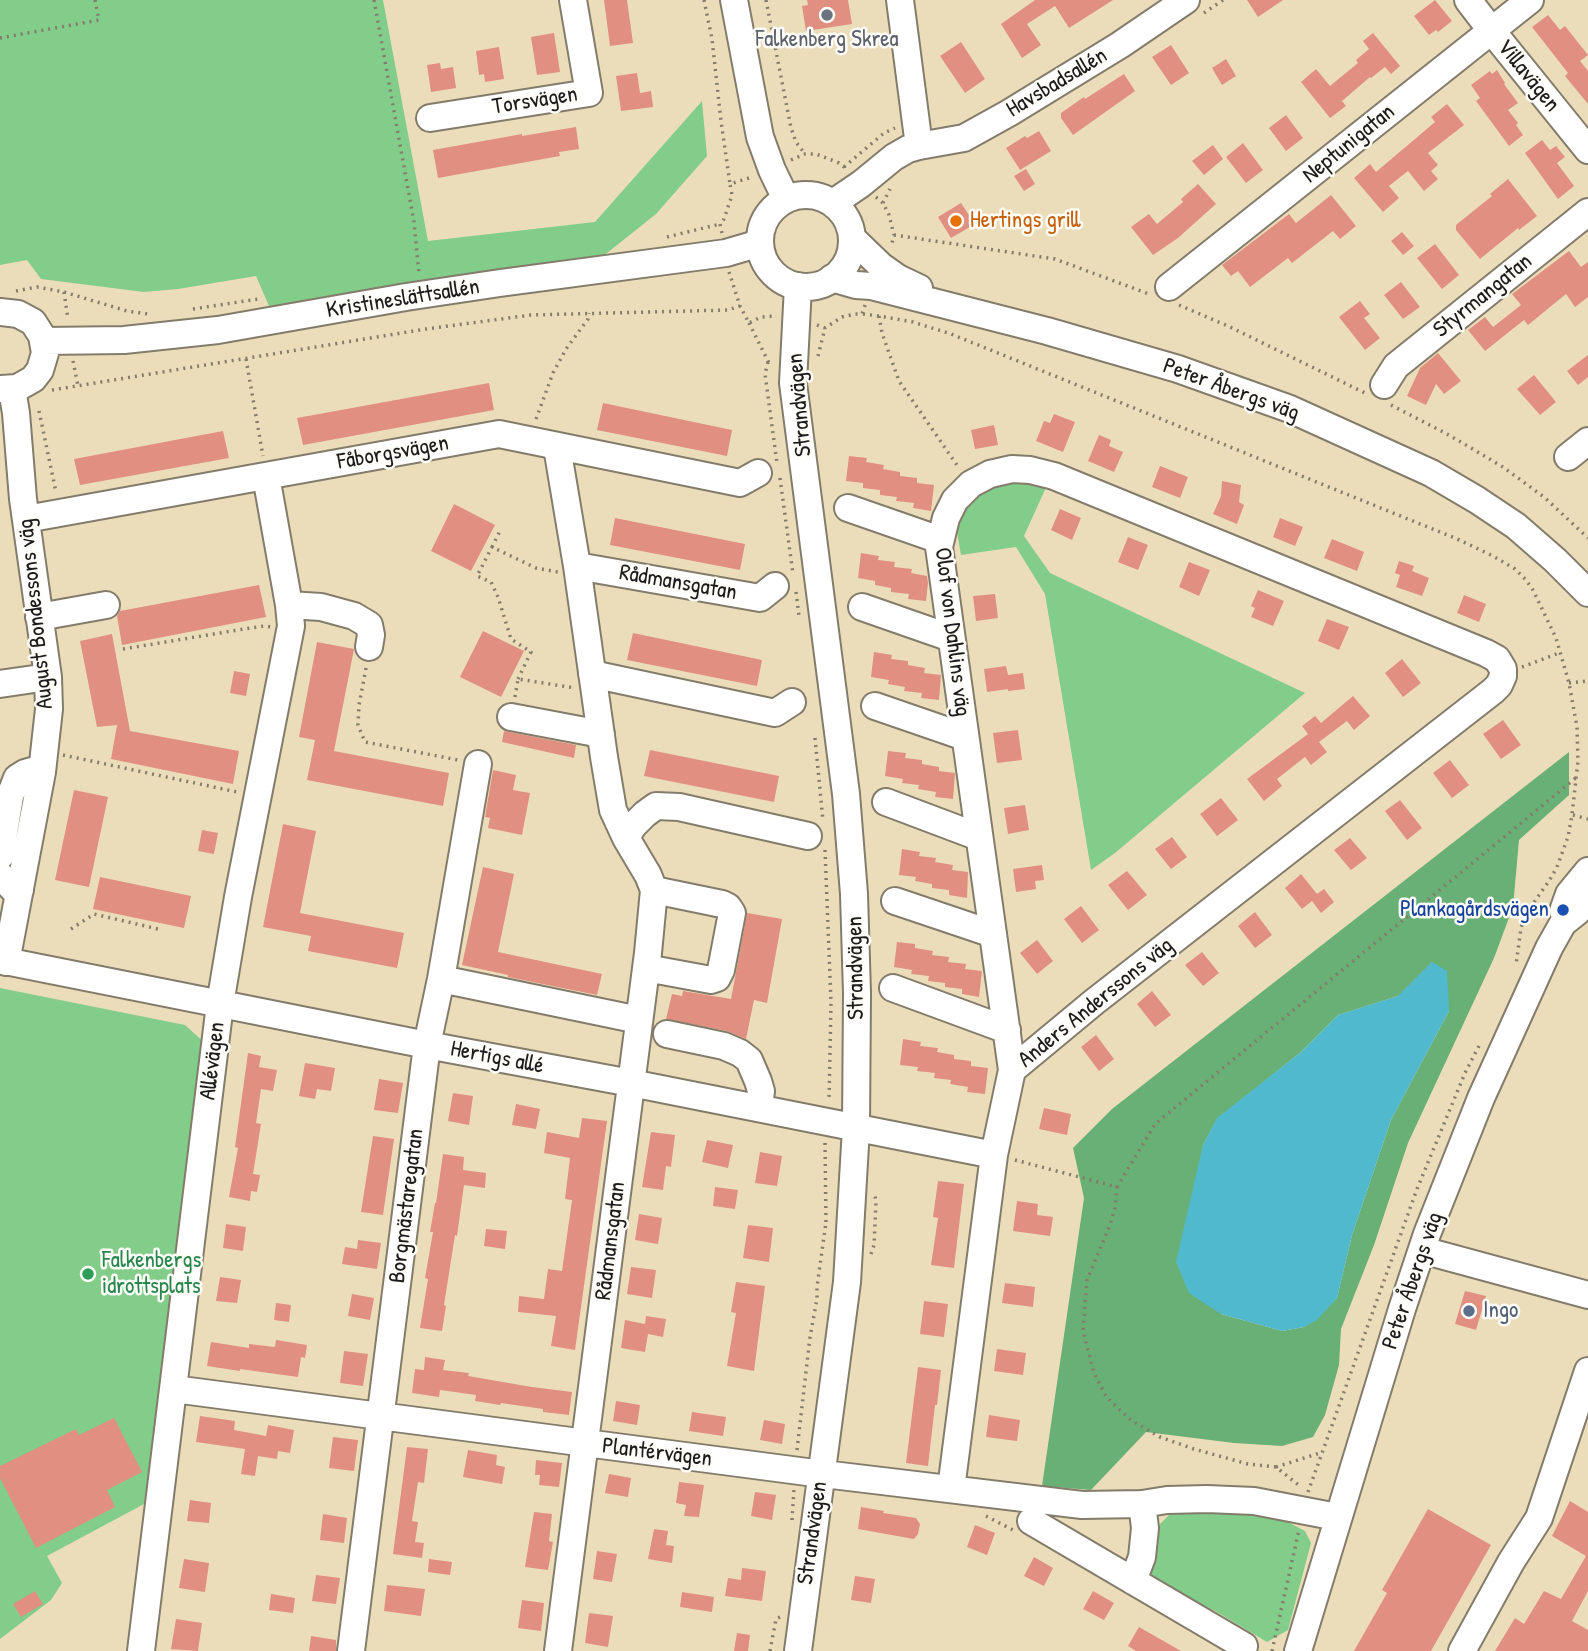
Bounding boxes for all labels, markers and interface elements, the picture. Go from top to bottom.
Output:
marker: Falkenberg Skrea [819,7,835,23]
place label: Falkenberg Skrea [756,26,898,54]
street label: Villavägen [1491,34,1565,118]
street label: Havsbadsallén [1002,42,1112,124]
street label: Torsvägen [490,81,580,121]
street label: Neptunigatan [1297,99,1401,189]
place label: Hertings grill [970,207,1081,235]
marker: Hertings grill [948,213,964,229]
street label: Styrmangatan [1428,248,1538,344]
street label: Kristineslättsallén [324,273,482,325]
street label: Strandvägen [782,352,818,458]
street label: Peter Åbergs väg [1159,353,1303,427]
street label: Fåborgsvägen [335,430,451,476]
street label: August Bondessons väg [12,517,60,711]
street label: Olof von Dahlins väg [928,546,976,718]
street label: Rådmansgatan [617,559,739,607]
place label: Plankagårdsvägen [1400,896,1549,924]
marker: Plankagårdsvägen [1555,902,1571,918]
street label: Strandvägen [841,916,871,1020]
street label: Anders Anderssons väg [1013,932,1179,1074]
street label: Allévägen [195,1020,231,1102]
street label: Hertigs allé [448,1035,546,1081]
street label: Borgmästaregatan [384,1127,430,1285]
street label: Rådmansgatan [590,1180,632,1302]
street label: Peter Åbergs väg [1377,1209,1449,1353]
place label: Falkenbergs idrottsplats [102,1247,201,1301]
marker: Falkenbergs idrottsplats [80,1266,96,1282]
place label: Ingo [1483,1297,1518,1325]
marker: Ingo [1461,1303,1477,1319]
street label: Plantérvägen [600,1433,714,1473]
street label: Strandvägen [792,1480,834,1586]

